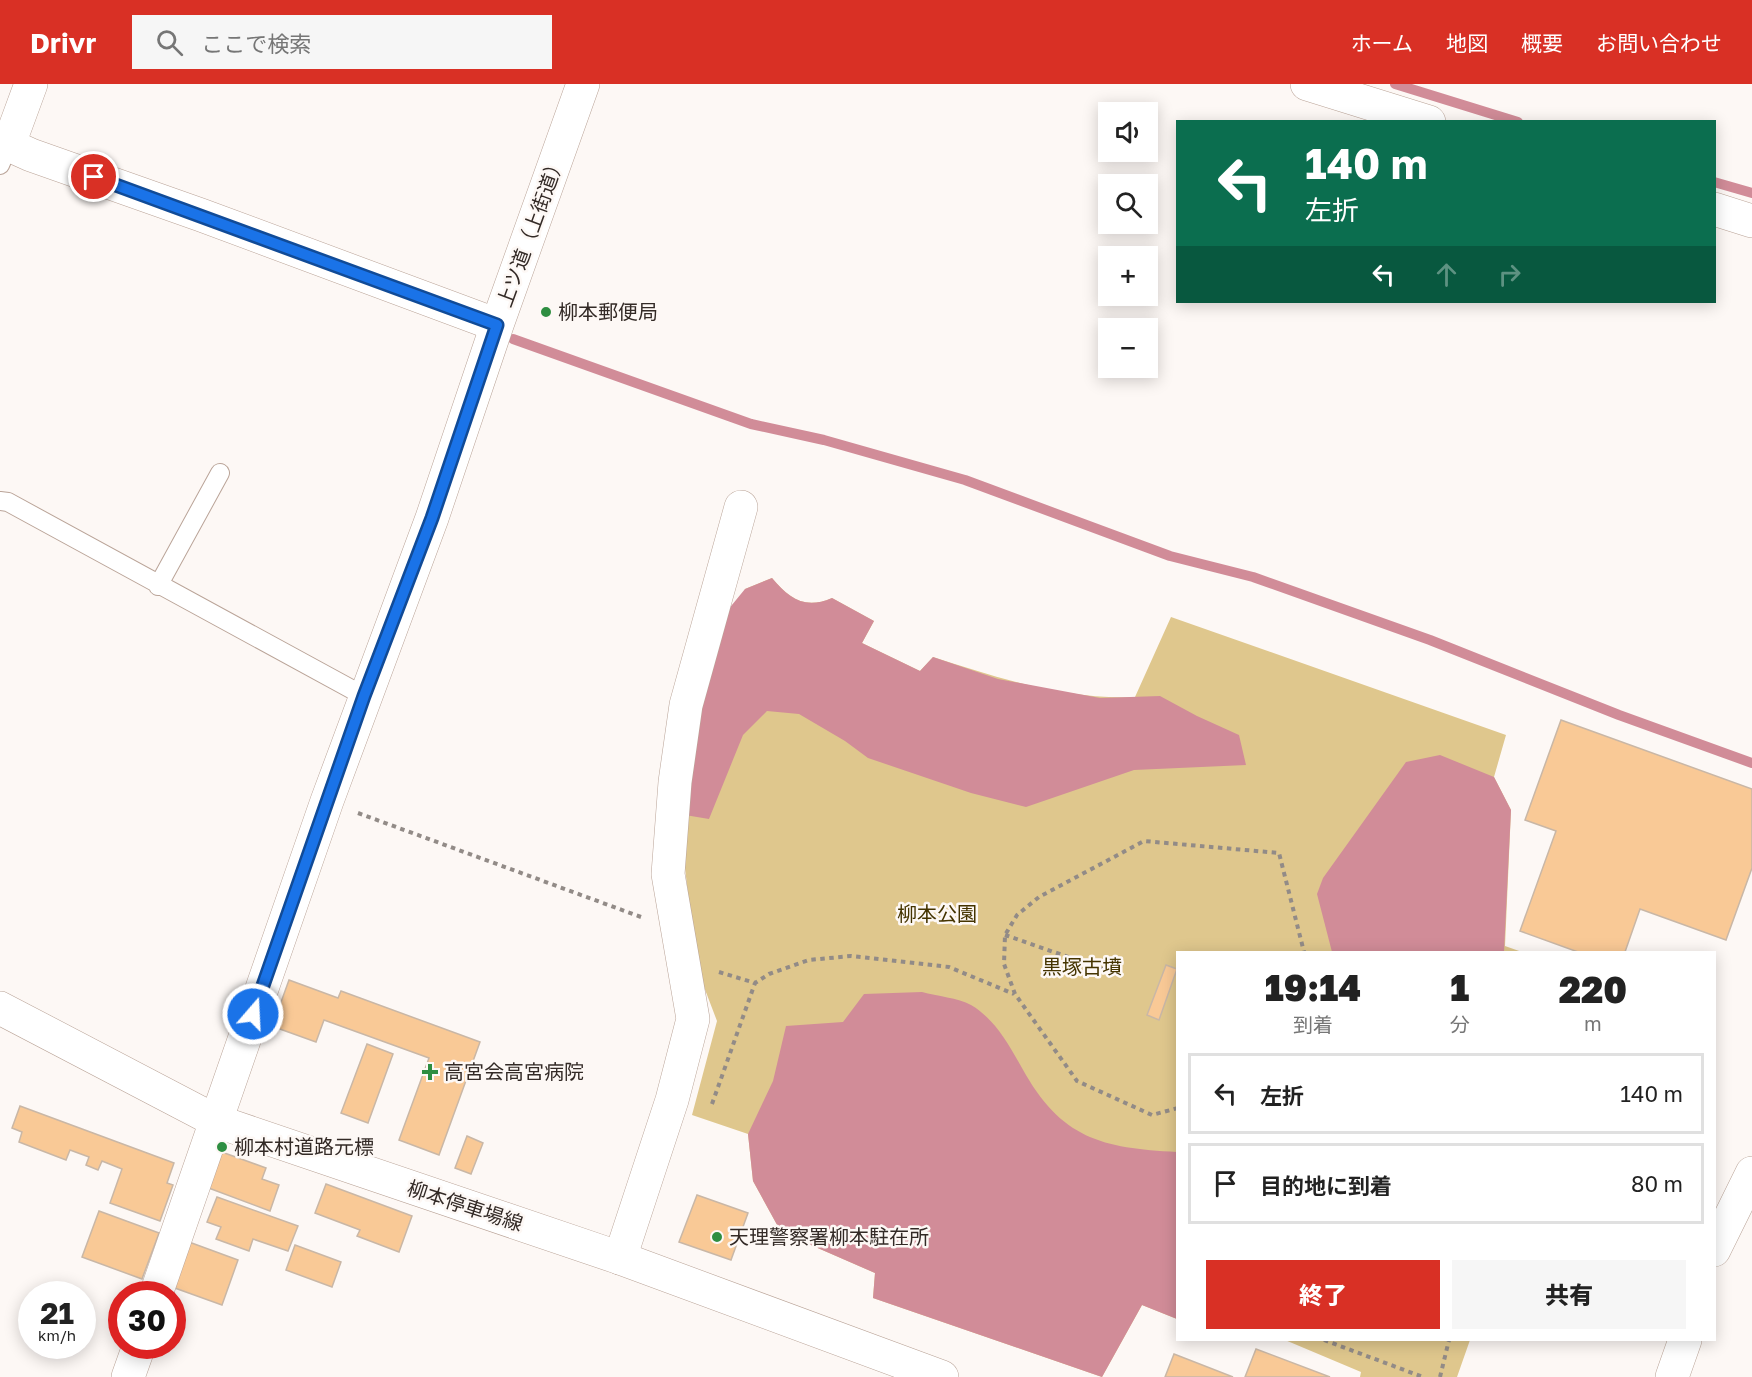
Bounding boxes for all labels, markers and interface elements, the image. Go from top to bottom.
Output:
search box [132,15,552,69]
text: Drivr [30,26,96,59]
icon: search [153,26,186,59]
text: ここで検索 [201,30,311,57]
text: ホーム [1351,30,1413,56]
text: 地図 [1446,30,1488,56]
text: 概要 [1521,30,1563,56]
text: お問い合わせ [1596,30,1722,56]
map controls [1098,102,1158,378]
button: sound [1098,102,1158,162]
text: 140 m [1305,138,1427,188]
icon: left [1206,144,1284,222]
pin [68,151,119,202]
street label: 上ツ道（上街道） [491,151,569,310]
icon: arrive [77,160,110,193]
button: search [1098,174,1158,234]
text: 左折 [1305,194,1359,226]
button: + [1098,246,1158,306]
icon: left [1367,258,1400,291]
icon: ahead [1430,258,1463,291]
icon: right [1493,258,1526,291]
place label: 柳本郵便局 [558,299,658,323]
marker: 柳本郵便局 [539,305,553,319]
button: − [1098,318,1158,378]
park label: 柳本公園 [897,901,977,925]
park label: 黒塚古墳 [1042,954,1122,978]
text: 19:14 [1265,966,1361,1009]
text: 1 [1450,966,1469,1009]
text: 220 [1559,968,1627,1011]
position arrow [221,982,285,1046]
text: m [1584,1011,1602,1035]
text: 到着 [1293,1012,1333,1036]
text: 分 [1450,1012,1470,1036]
place label: 高宮会高宮病院 [444,1059,584,1083]
marker: 高宮会高宮病院 [421,1063,439,1081]
icon: left [1209,1077,1242,1110]
text: 140 m [1620,1080,1683,1107]
text: 左折 [1260,1082,1304,1109]
place label: 柳本村道路元標 [234,1134,374,1158]
marker: 柳本村道路元標 [215,1140,229,1154]
icon: arrive [1209,1167,1242,1200]
text: 80 m [1631,1170,1683,1197]
text: 目的地に到着 [1260,1172,1392,1199]
street label: 柳本停車場線 [405,1175,526,1235]
place label: 天理警察署柳本駐在所 [729,1224,929,1248]
marker: 天理警察署柳本駐在所 [710,1230,724,1244]
button: 終了 [1206,1260,1440,1329]
button: 共有 [1452,1260,1686,1329]
speed limit sign: 30 [108,1281,186,1359]
text: 21 [40,1295,74,1331]
text: km/h [38,1326,76,1344]

